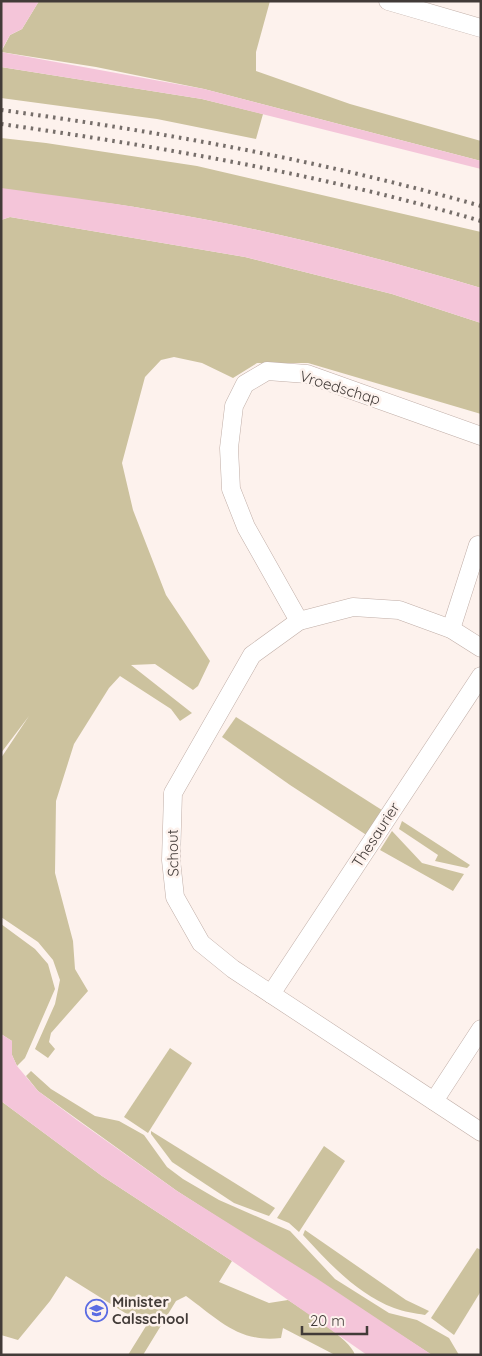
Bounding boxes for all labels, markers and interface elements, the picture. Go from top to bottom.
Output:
street label: Vroedschap [298,366,383,409]
street label: Thesaurier [347,798,404,871]
street label: Schout [163,829,182,877]
place label: Minister Calsschool [112,1292,189,1328]
school or university icon: Minister Calsschool [84,1299,108,1323]
scale bar [302,1304,367,1336]
text: 20 m [310,1311,345,1330]

